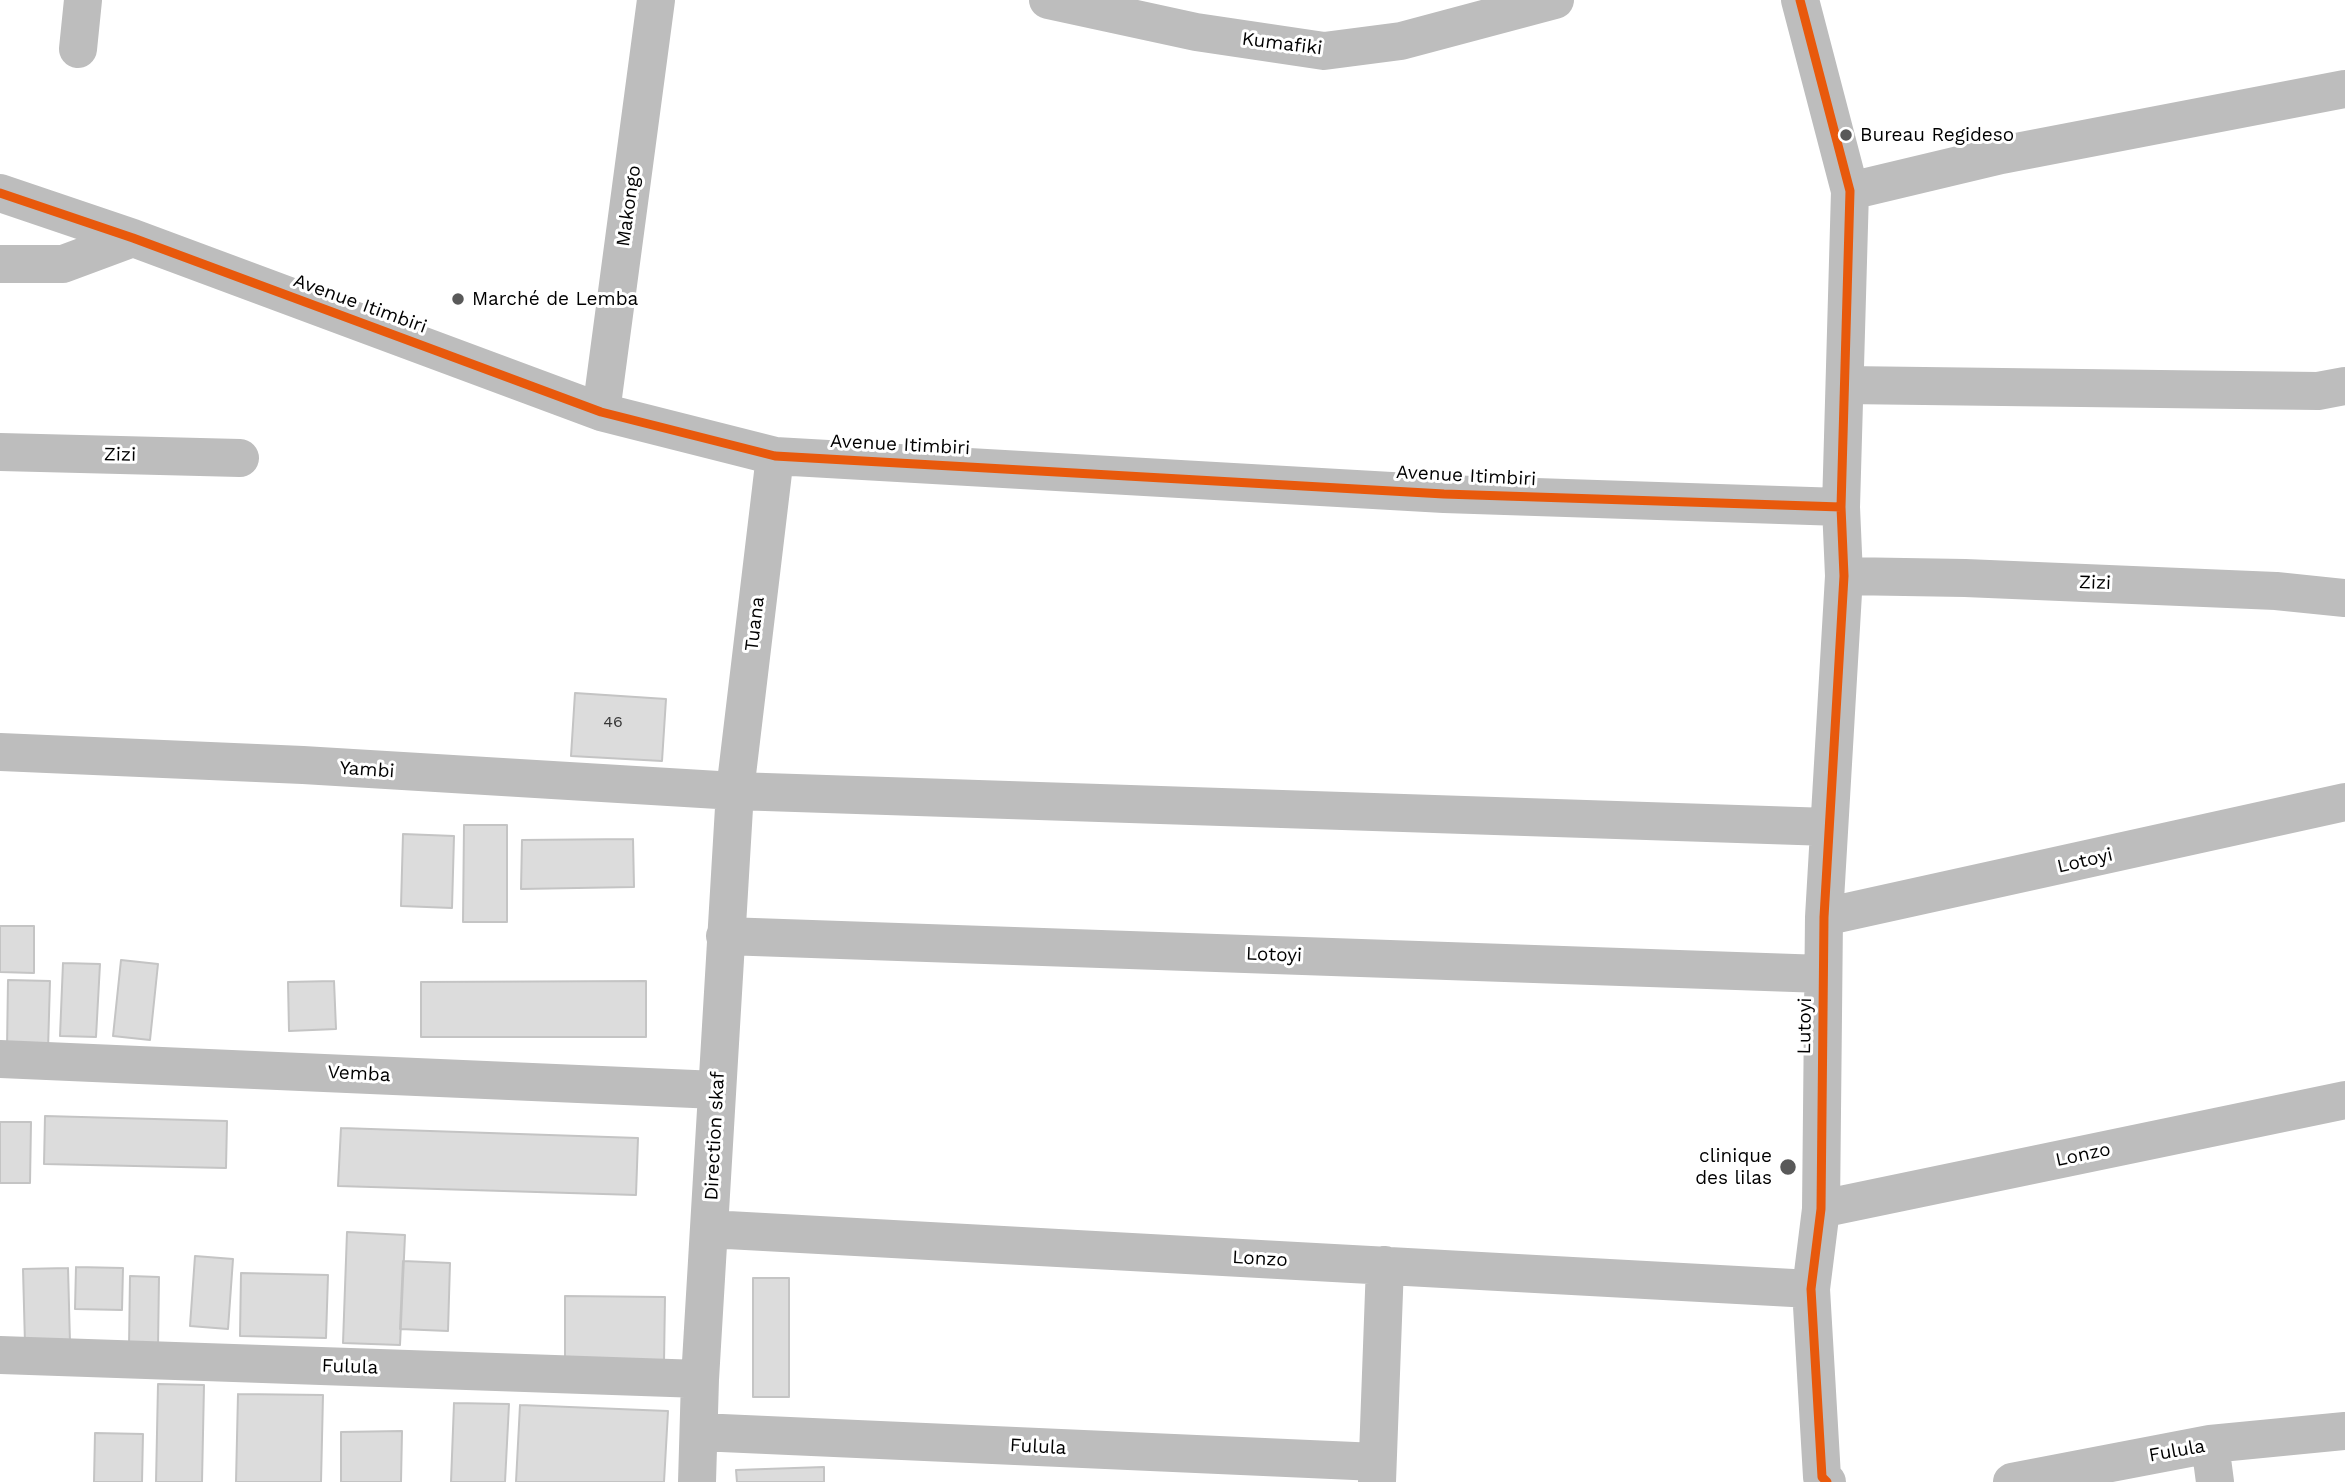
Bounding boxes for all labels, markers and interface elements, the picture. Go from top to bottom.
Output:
street label: Kumafiki [1240,28,1324,60]
place label: Bureau Regideso [1860,124,2014,146]
marker: Bureau Regideso [1838,127,1854,143]
street label: Makongo [612,164,646,248]
street label: Avenue Itimbiri [290,269,430,339]
place label: Marché de Lemba [472,288,638,310]
marker: Marché de Lemba [450,291,466,307]
street label: Avenue Itimbiri [829,430,971,460]
street label: Zizi [104,443,136,467]
street label: Avenue Itimbiri [1395,461,1537,491]
street label: Zizi [2078,571,2112,595]
street label: Tuana [740,595,770,653]
house number: 46 [603,712,623,732]
street label: Yambi [339,757,395,783]
street label: Lotoyi [2055,844,2115,878]
street label: Lotoyi [1245,943,1303,967]
street label: Lutoyi [1793,997,1817,1055]
street label: Vemba [327,1061,391,1087]
street label: Direction skaf [700,1071,730,1201]
street label: Lonzo [2053,1138,2113,1172]
place label: clinique des lilas [1695,1145,1772,1189]
marker: clinique des lilas [1778,1157,1798,1177]
street label: Lonzo [1232,1246,1288,1272]
street label: Fulula [321,1355,379,1379]
street label: Fulula [1009,1434,1067,1460]
street label: Fulula [2147,1435,2207,1467]

